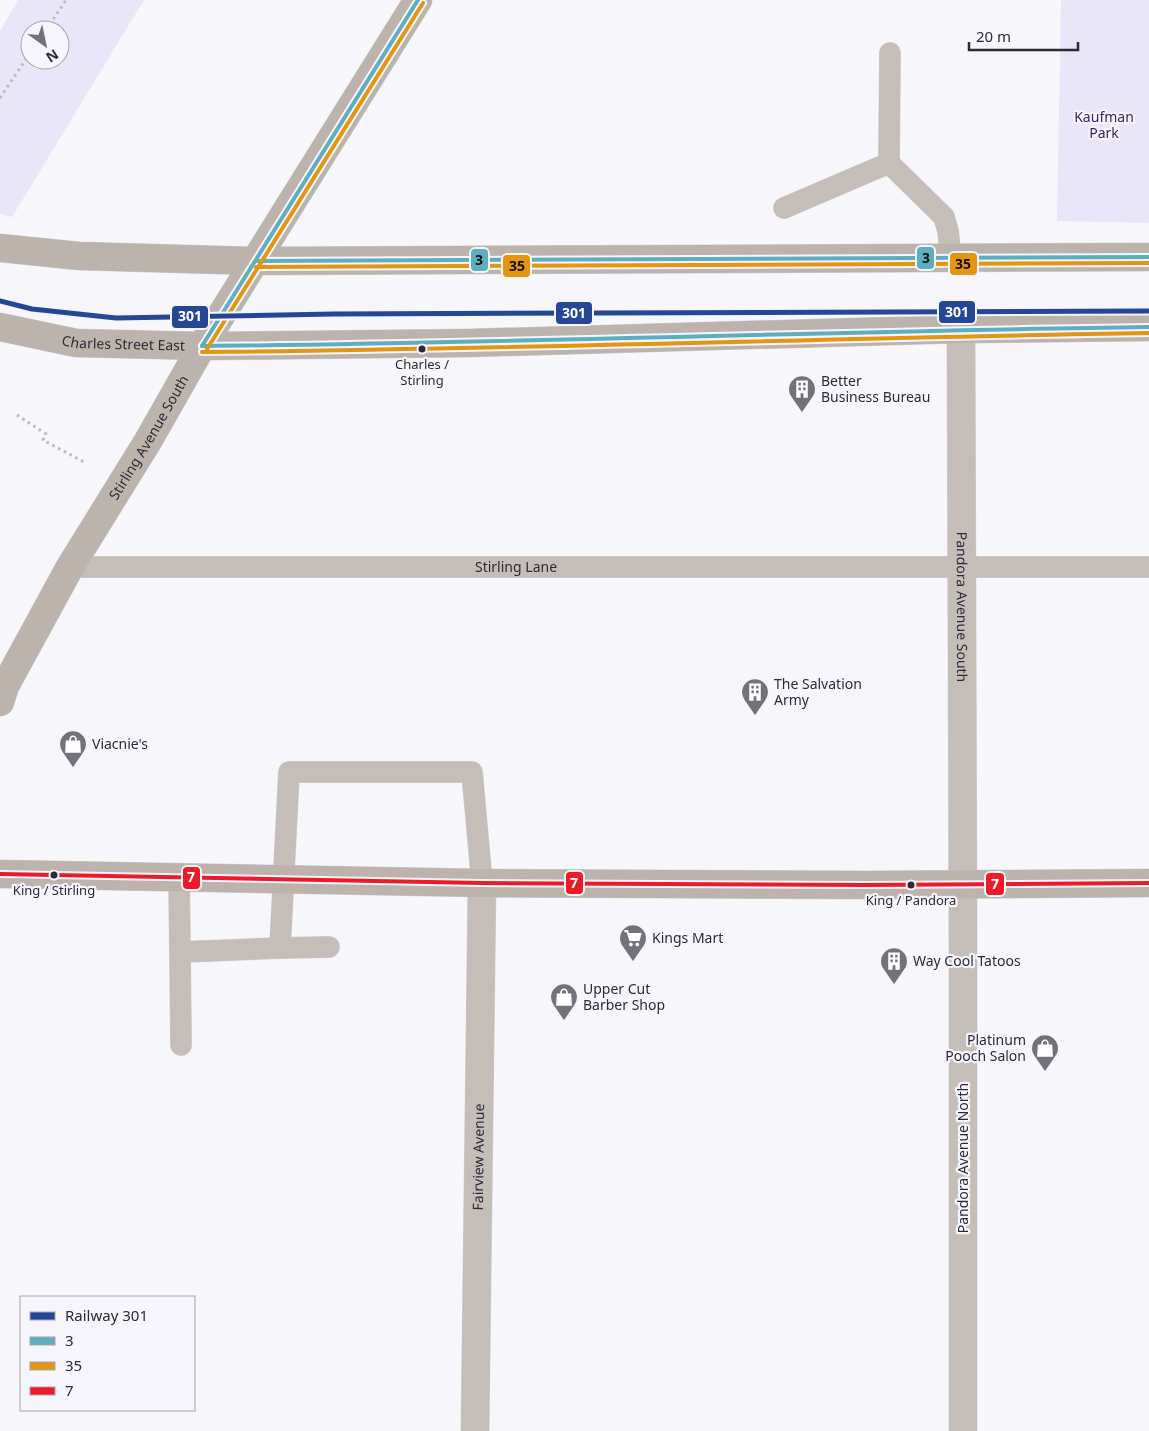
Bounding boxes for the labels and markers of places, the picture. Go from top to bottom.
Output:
marker: Charles / Stirling [417,344,427,354]
place label: Charles / Stirling [395,355,449,389]
place label: Better Business Bureau [821,371,930,406]
building icon: Better Business Bureau [787,374,817,413]
place label: The Salvation Army [774,674,862,709]
building icon: The Salvation Army [740,677,770,716]
shop icon: Viacnie's [58,729,88,768]
place label: Viacnie's [92,734,148,753]
marker: King / Stirling [49,870,59,880]
marker: King / Pandora [906,880,916,890]
place label: King / Stirling [13,881,95,899]
place label: King / Pandora [866,891,956,909]
supermarket icon: Kings Mart [618,923,648,962]
place label: Kings Mart [652,928,723,947]
building icon: Way Cool Tatoos [879,946,909,985]
place label: Way Cool Tatoos [913,951,1021,970]
place label: Upper Cut Barber Shop [583,979,665,1014]
shop icon: Upper Cut Barber Shop [549,982,579,1021]
place label: Platinum Pooch Salon [945,1030,1026,1065]
shop icon: Platinum Pooch Salon [1030,1033,1060,1072]

